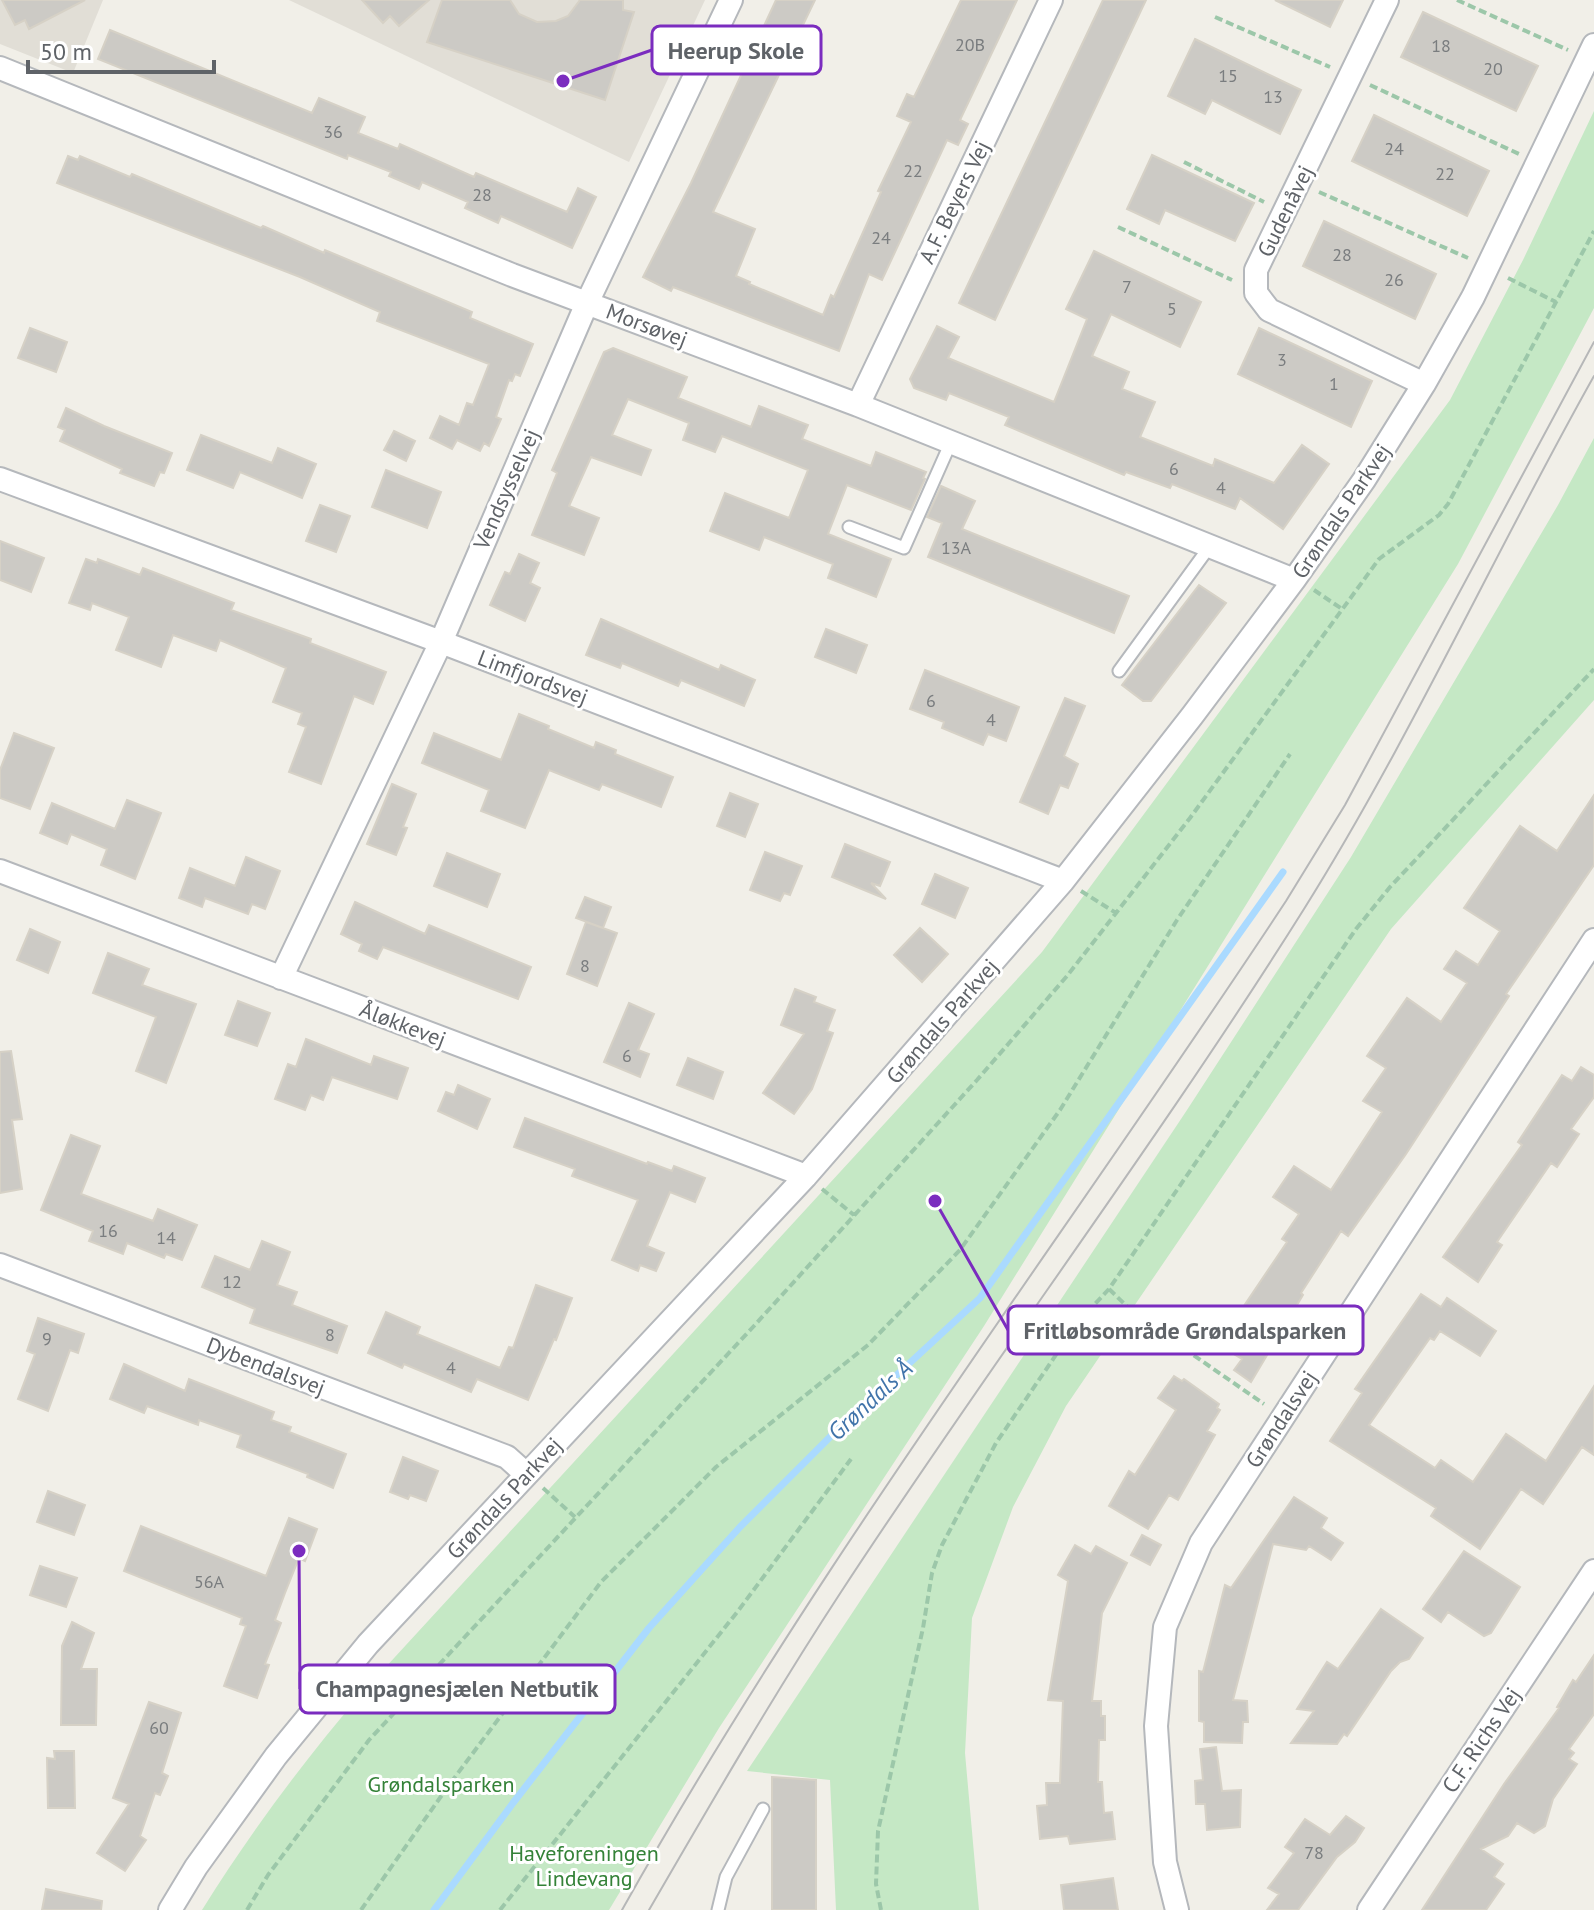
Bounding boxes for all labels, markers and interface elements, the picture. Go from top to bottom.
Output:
scale bar [28,24,214,74]
callout: Heerup Skole [652,26,821,74]
house number: 20B [955,33,985,56]
house number: 18 [1431,34,1451,57]
text: Heerup Skole [668,35,804,66]
text: 50 m [40,36,92,67]
house number: 20 [1483,57,1503,80]
house number: 15 [1218,64,1238,87]
house number: 13 [1263,85,1283,108]
house number: 36 [323,120,343,143]
street label: A.F. Beyers Vej [912,136,996,268]
house number: 24 [1384,137,1404,160]
house number: 22 [903,159,923,182]
street label: Gudenåvej [1251,161,1319,261]
house number: 22 [1435,162,1455,185]
house number: 28 [472,183,492,206]
house number: 24 [871,226,891,249]
house number: 28 [1332,243,1352,266]
house number: 26 [1384,268,1404,291]
house number: 7 [1122,275,1132,298]
street label: Morsøvej [602,297,692,353]
house number: 5 [1167,297,1177,320]
house number: 3 [1277,348,1287,371]
house number: 1 [1329,372,1339,395]
street label: Vendsysselvej [467,424,545,555]
street label: Grøndals Parkvej [1286,438,1396,584]
house number: 6 [1169,457,1179,480]
house number: 4 [1216,476,1226,499]
house number: 13A [941,536,972,559]
street label: Limfjordsvej [474,643,592,711]
house number: 6 [926,689,936,712]
house number: 4 [986,708,996,731]
street label: Grøndals Parkvej [880,953,1004,1089]
house number: 8 [580,954,590,977]
street label: Åløkkevej [356,995,450,1053]
house number: 6 [622,1044,632,1067]
house number: 16 [98,1219,118,1242]
house number: 14 [156,1226,176,1249]
house number: 12 [222,1270,242,1293]
callout: Fritløbsområde Grøndalsparken [1008,1306,1363,1354]
text: Fritløbsområde Grøndalsparken [1024,1315,1346,1346]
house number: 8 [325,1323,335,1346]
house number: 9 [42,1327,52,1350]
street label: Dybendalsvej [203,1330,329,1402]
water label: Grøndals Å [821,1353,919,1447]
house number: 4 [446,1356,456,1379]
street label: Grøndalsvej [1239,1365,1323,1473]
street label: Grøndals Parkvej [440,1431,568,1565]
house number: 56A [194,1570,225,1593]
callout: Champagnesjælen Netbutik [300,1665,615,1713]
text: Champagnesjælen Netbutik [315,1673,599,1704]
street label: C.F. Richs Vej [1436,1682,1526,1798]
house number: 60 [149,1716,169,1739]
park label: Grøndalsparken [368,1770,514,1798]
park label: Haveforeningen Lindevang [509,1839,659,1892]
house number: 78 [1304,1841,1324,1864]

